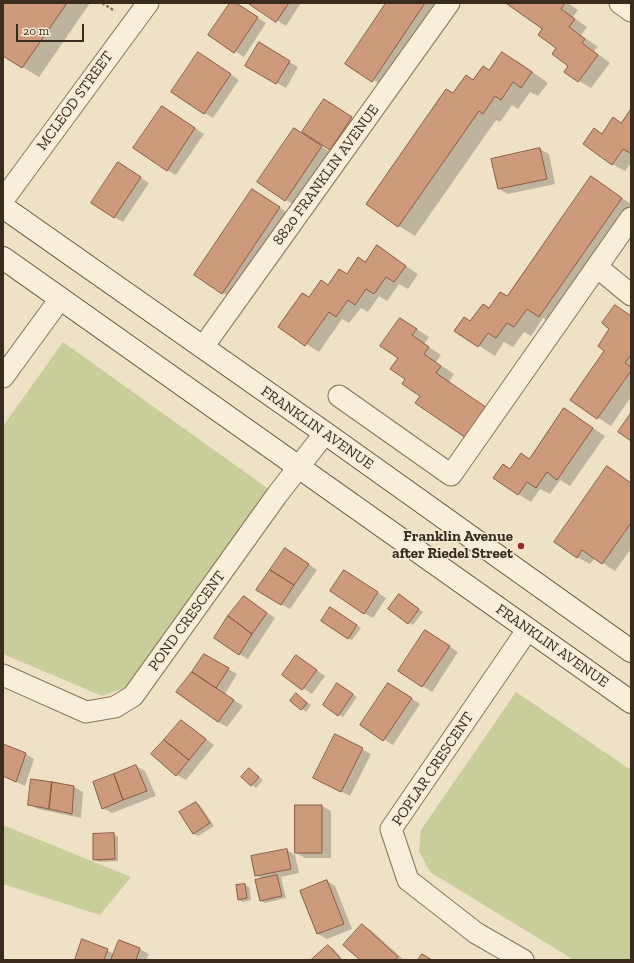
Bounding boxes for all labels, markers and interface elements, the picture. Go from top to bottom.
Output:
scale bar [18,16,86,42]
text: 20 m [23,24,49,38]
street label: MCLEOD STREET [33,48,117,154]
street label: 8820 FRANKLIN AVENUE [269,101,383,249]
street label: FRANKLIN AVENUE [257,382,377,474]
place label: Franklin Avenue after Riedel Street [392,528,513,563]
marker: Franklin Avenue after Riedel Street [516,541,526,551]
street label: POND CRESCENT [145,568,229,674]
street label: FRANKLIN AVENUE [492,600,612,692]
street label: POPLAR CRESCENT [388,709,478,829]

